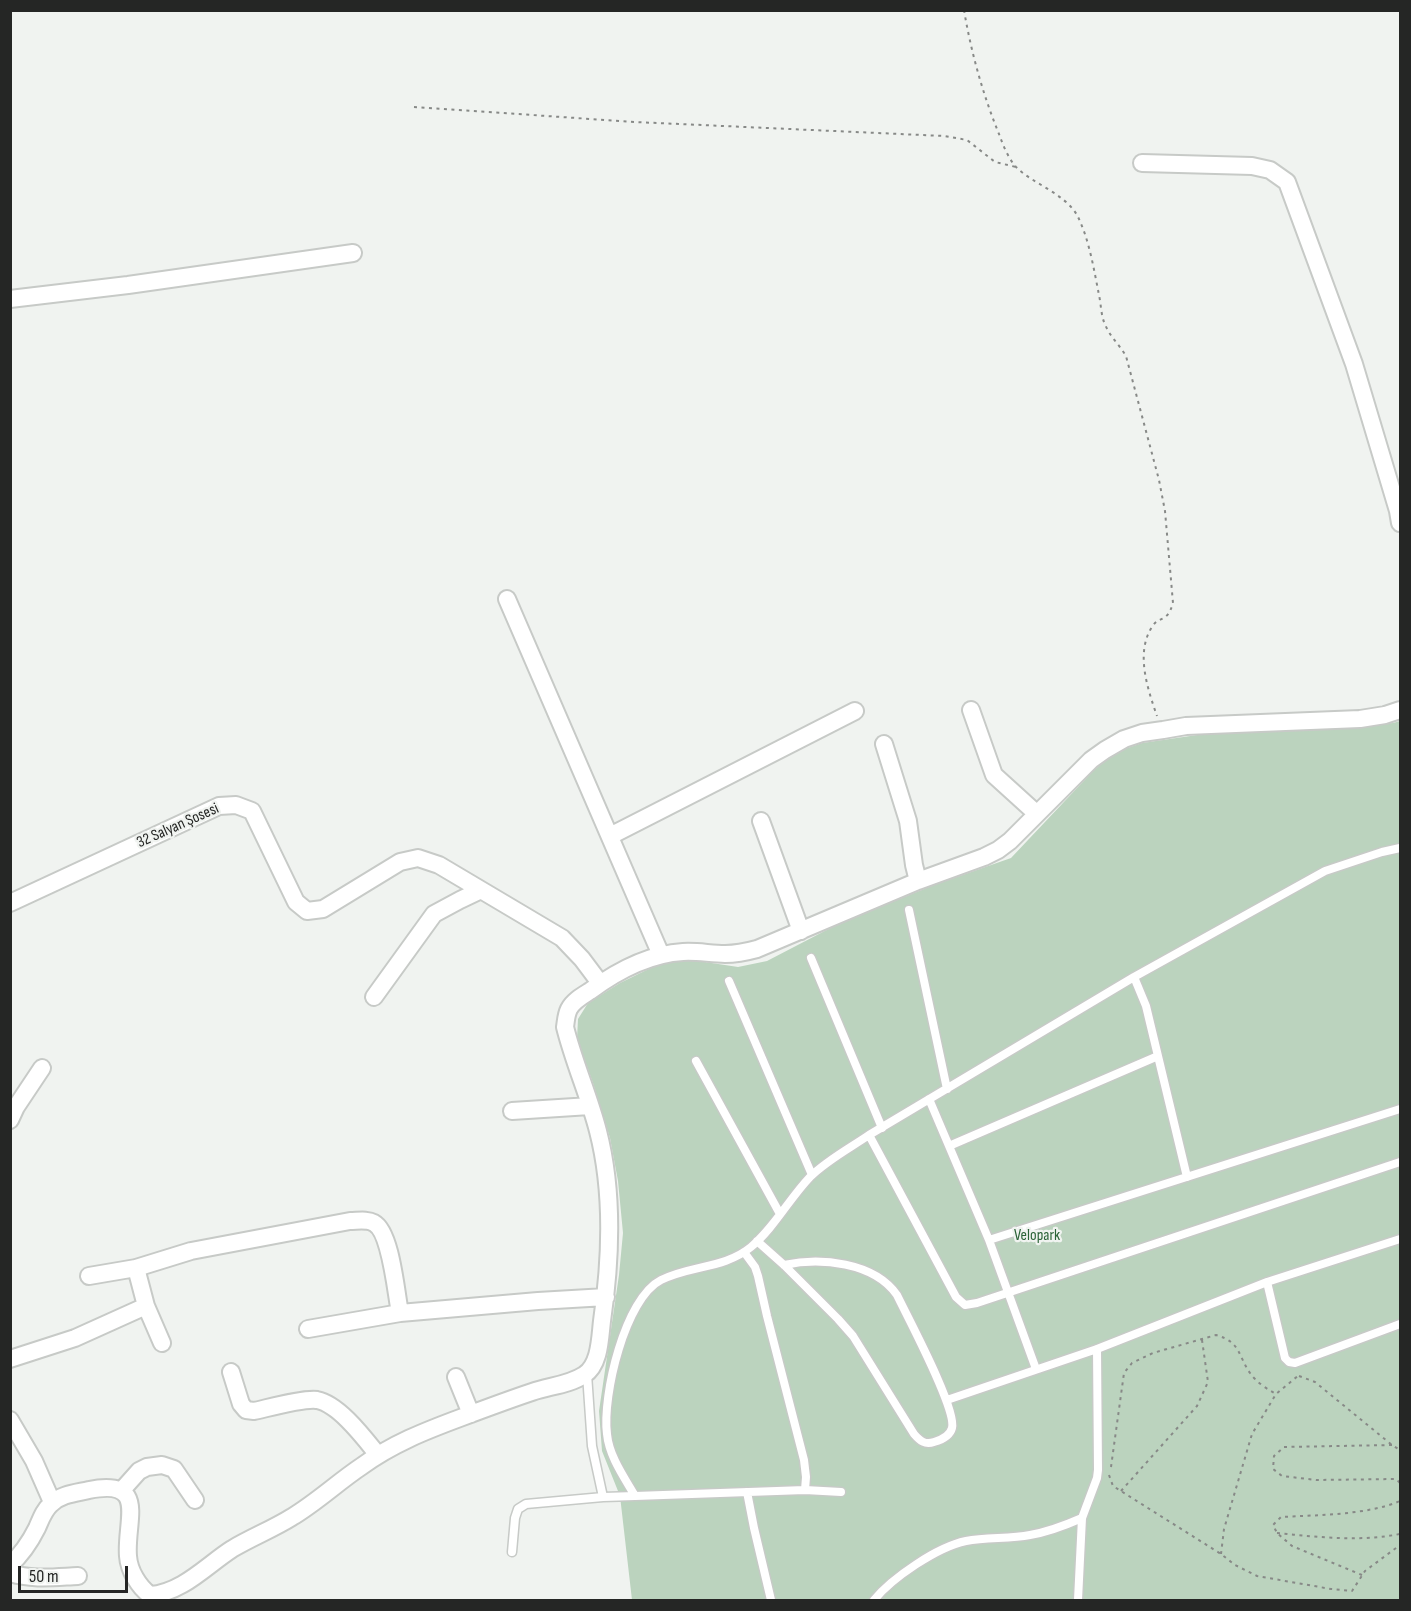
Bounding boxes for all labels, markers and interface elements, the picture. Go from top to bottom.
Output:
street label: 32 Salyan Şosesi [134,799,222,853]
park label: Velopark [1014,1226,1060,1246]
scale bar [21,1554,130,1592]
text: 50 m [29,1566,59,1587]

